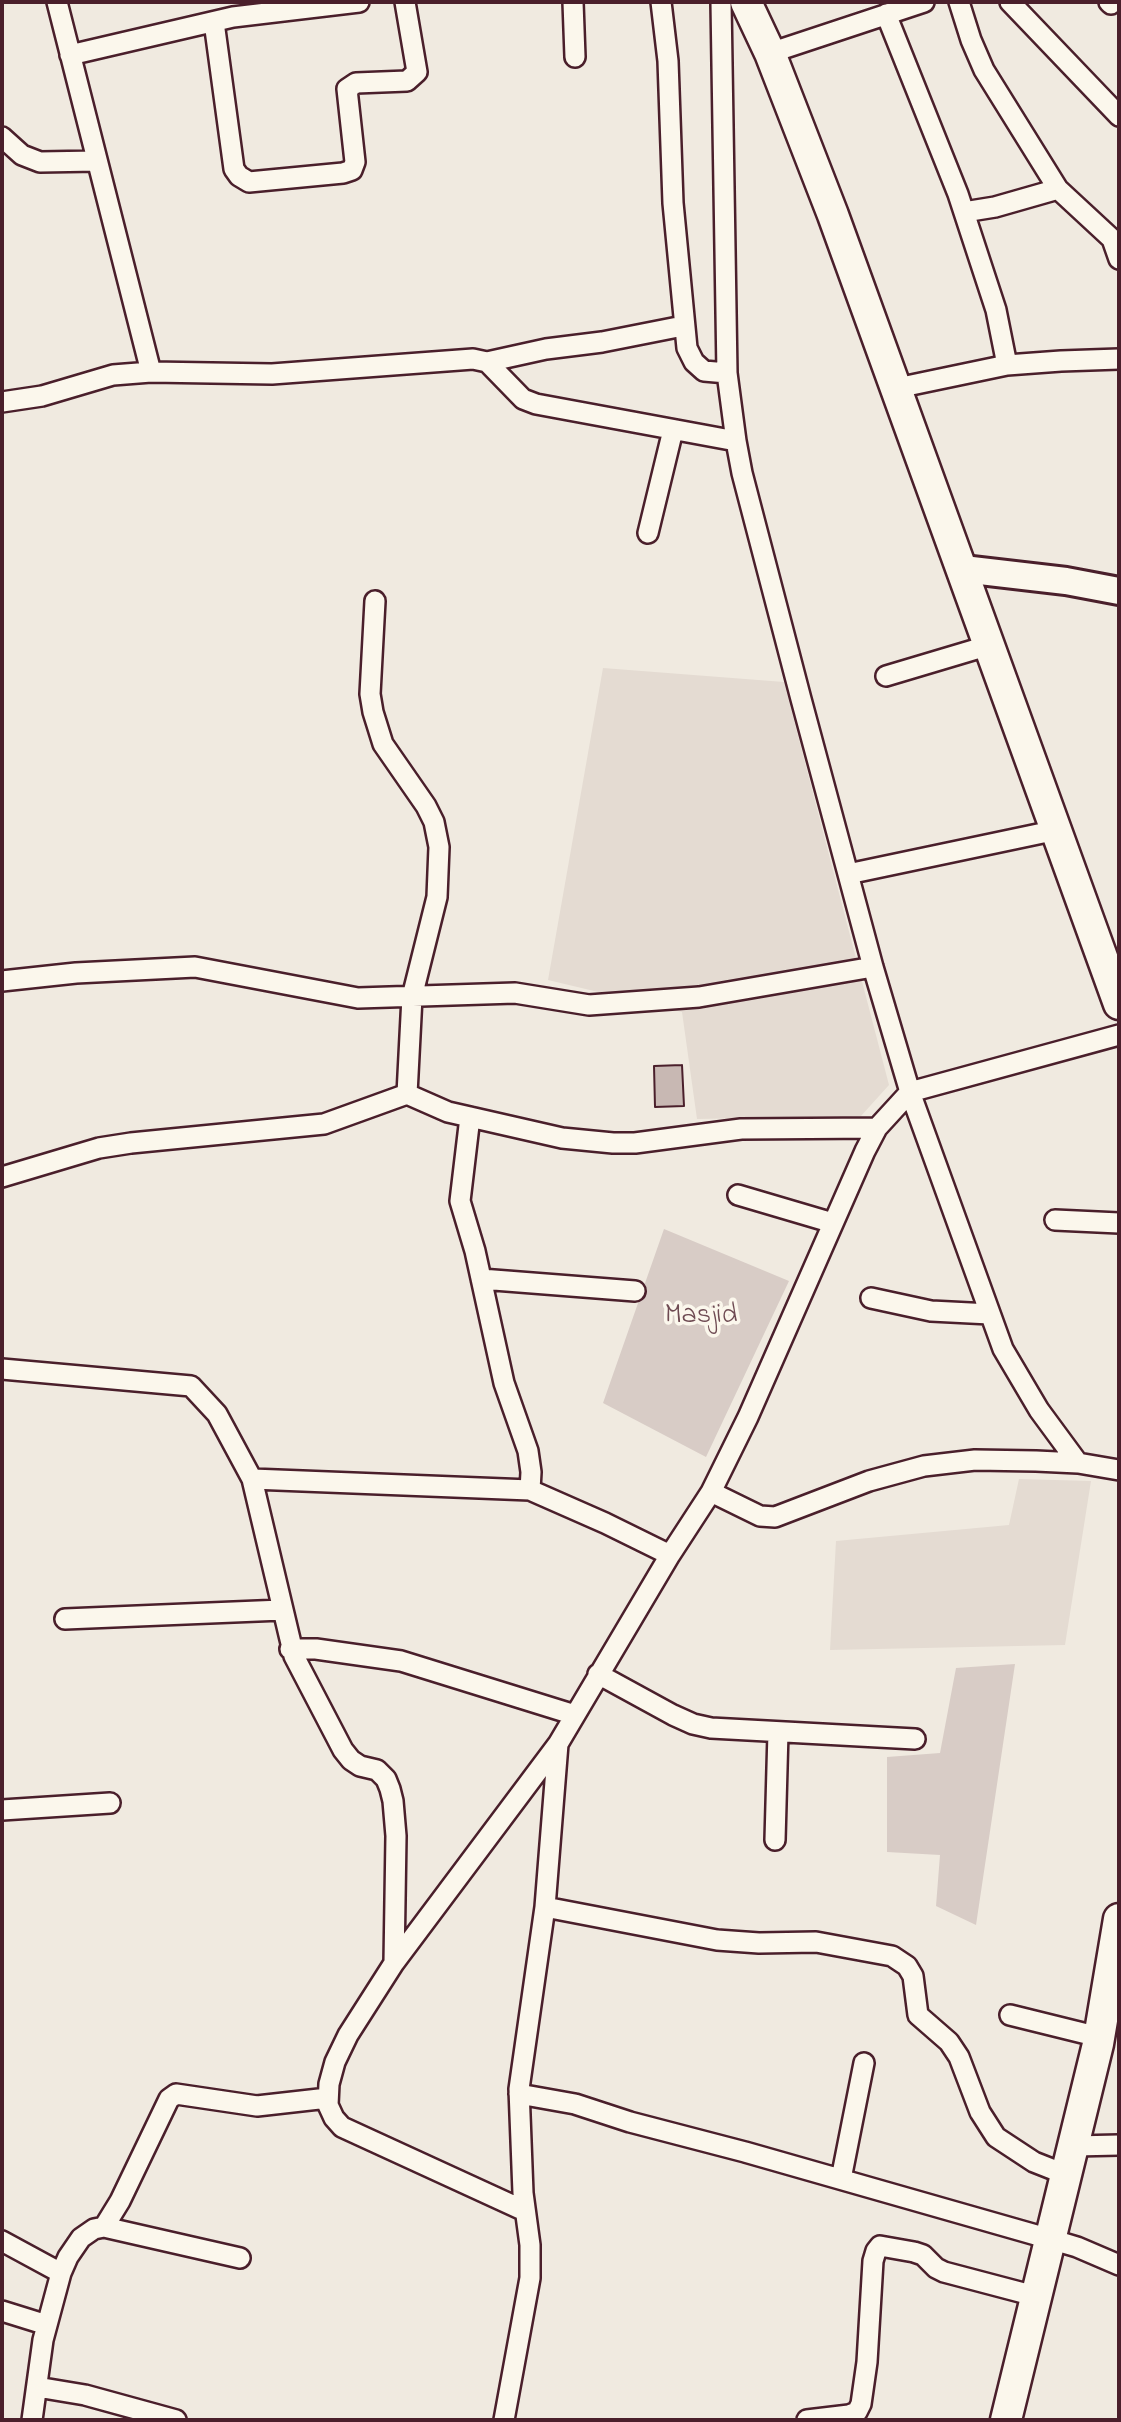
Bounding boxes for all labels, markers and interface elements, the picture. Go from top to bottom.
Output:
park label: Masjid [665,1300,737,1334]

